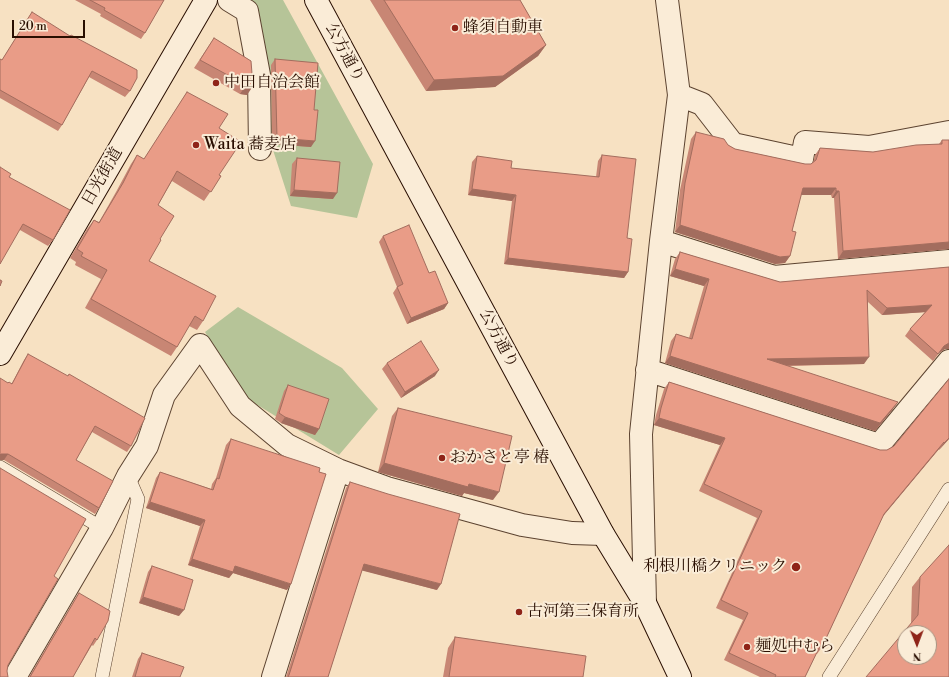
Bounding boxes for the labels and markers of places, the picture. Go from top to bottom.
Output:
place label: 蜂須自動車 [463,18,543,38]
marker: 蜂須自動車 [450,23,460,33]
place label: 中田自治会館 [224,73,320,93]
marker: 中田自治会館 [211,78,221,88]
place label: Waita 蕎麦店 [204,135,296,155]
marker: Waita 蕎麦店 [191,140,201,150]
place label: おかさと亭 椿 [450,448,549,468]
marker: おかさと亭 椿 [437,453,447,463]
place label: 利根川橋クリニック [643,557,787,577]
marker: 利根川橋クリニック [790,561,802,573]
place label: 古河第三保育所 [527,602,639,622]
marker: 古河第三保育所 [514,607,524,617]
place label: 麺処中むら [755,637,835,657]
marker: 麺処中むら [742,642,752,652]

